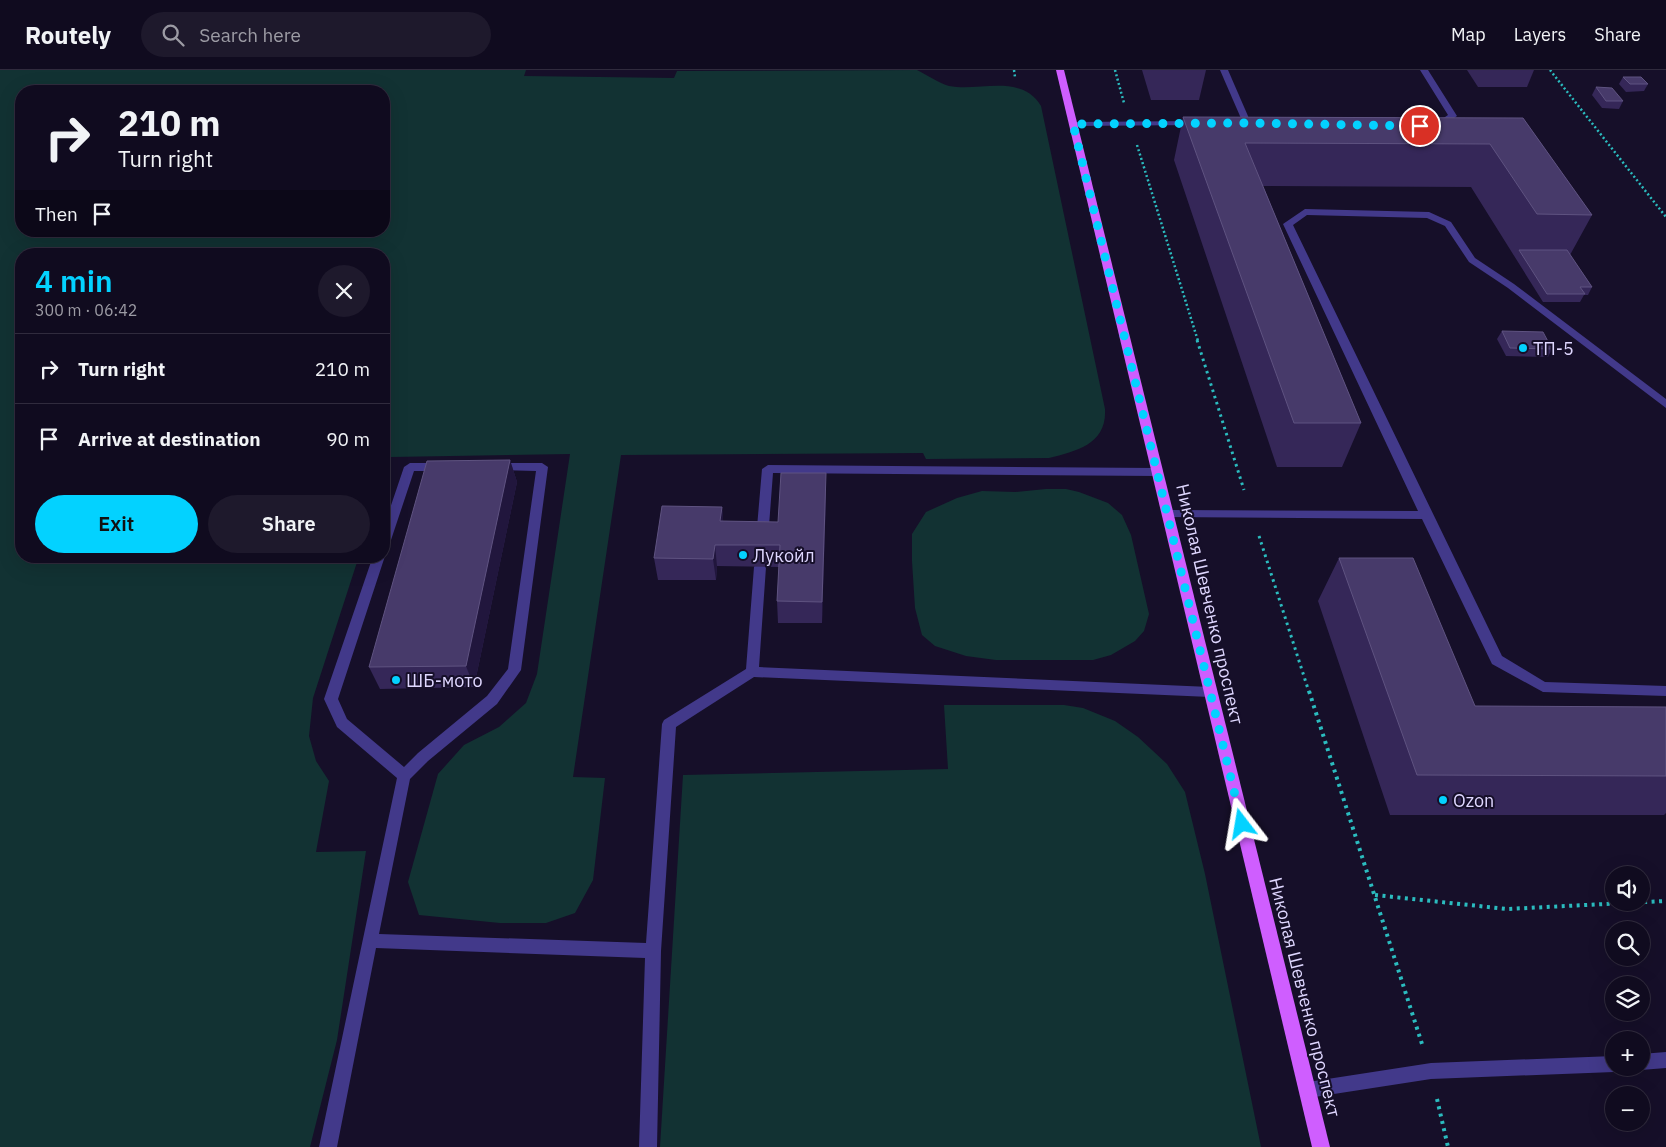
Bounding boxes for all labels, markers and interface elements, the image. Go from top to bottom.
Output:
search box [141,12,491,57]
text: Routely [25,19,111,51]
icon: search [159,21,187,49]
text: Search here [199,23,301,47]
text: Map [1451,23,1486,46]
text: Layers [1514,23,1566,46]
text: Share [1594,23,1641,46]
text: 210 m [118,100,221,146]
icon: right [35,105,100,170]
pin [1399,105,1441,147]
icon: arrive [1406,112,1434,140]
text: Turn right [118,144,213,173]
icon: arrive [88,200,116,228]
text: Then [35,202,78,226]
text: 4 min [35,261,113,300]
button: close [318,265,370,317]
text: 300 m · 06:42 [35,300,137,320]
place label: ТП-5 [1533,337,1574,360]
marker: ТП-5 [1517,342,1529,354]
icon: right [35,355,63,383]
text: Turn right [78,357,165,381]
text: 210 m [315,357,370,381]
icon: arrive [35,425,63,453]
text: Arrive at destination [78,427,261,451]
text: 90 m [326,427,370,451]
street label: Николая Шевченко проспект [1171,481,1249,727]
button: Exit [35,495,198,553]
button: Share [208,495,370,553]
place label: Лукойл [753,544,815,567]
marker: Лукойл [737,549,749,561]
place label: ШБ-мото [406,669,483,692]
marker: ШБ-мото [390,674,402,686]
place label: Ozon [1453,789,1494,812]
marker: Ozon [1437,794,1449,806]
position arrow [1215,797,1267,849]
map controls [1605,866,1650,1131]
button: sound [1605,866,1650,911]
street label: Николая Шевченко проспект [1264,875,1346,1120]
button: search [1605,921,1650,966]
button: layers [1605,976,1650,1021]
button: + [1605,1031,1650,1076]
button: − [1605,1086,1650,1131]

